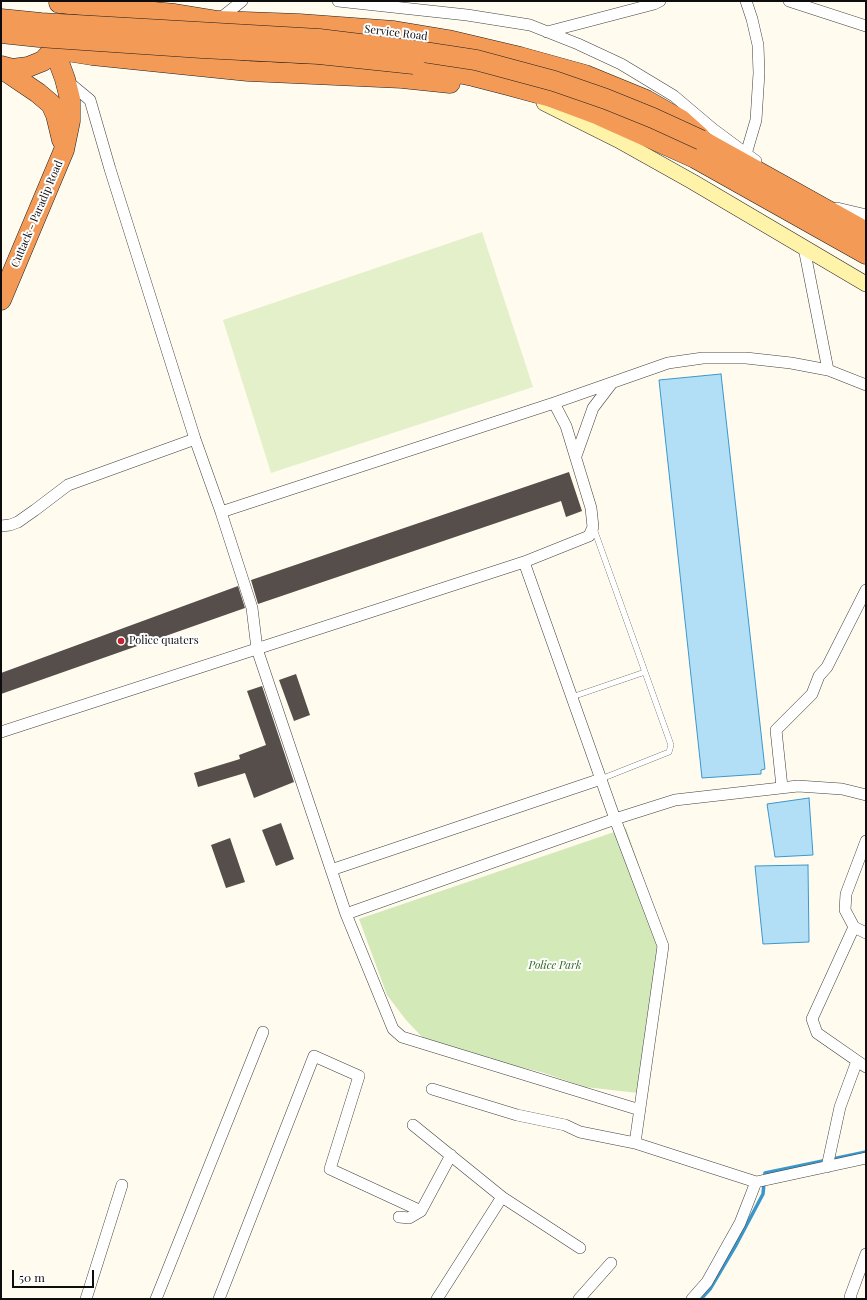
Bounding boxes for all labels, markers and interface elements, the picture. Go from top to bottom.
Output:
street label: Service Road [364,23,428,43]
street label: Cuttack - Paradip Road [8,158,66,270]
place label: Police quaters [129,634,199,648]
marker: Police quaters [116,636,126,646]
park label: Police Park [529,959,581,973]
scale bar [14,1262,96,1288]
text: 50 m [19,1269,45,1285]

